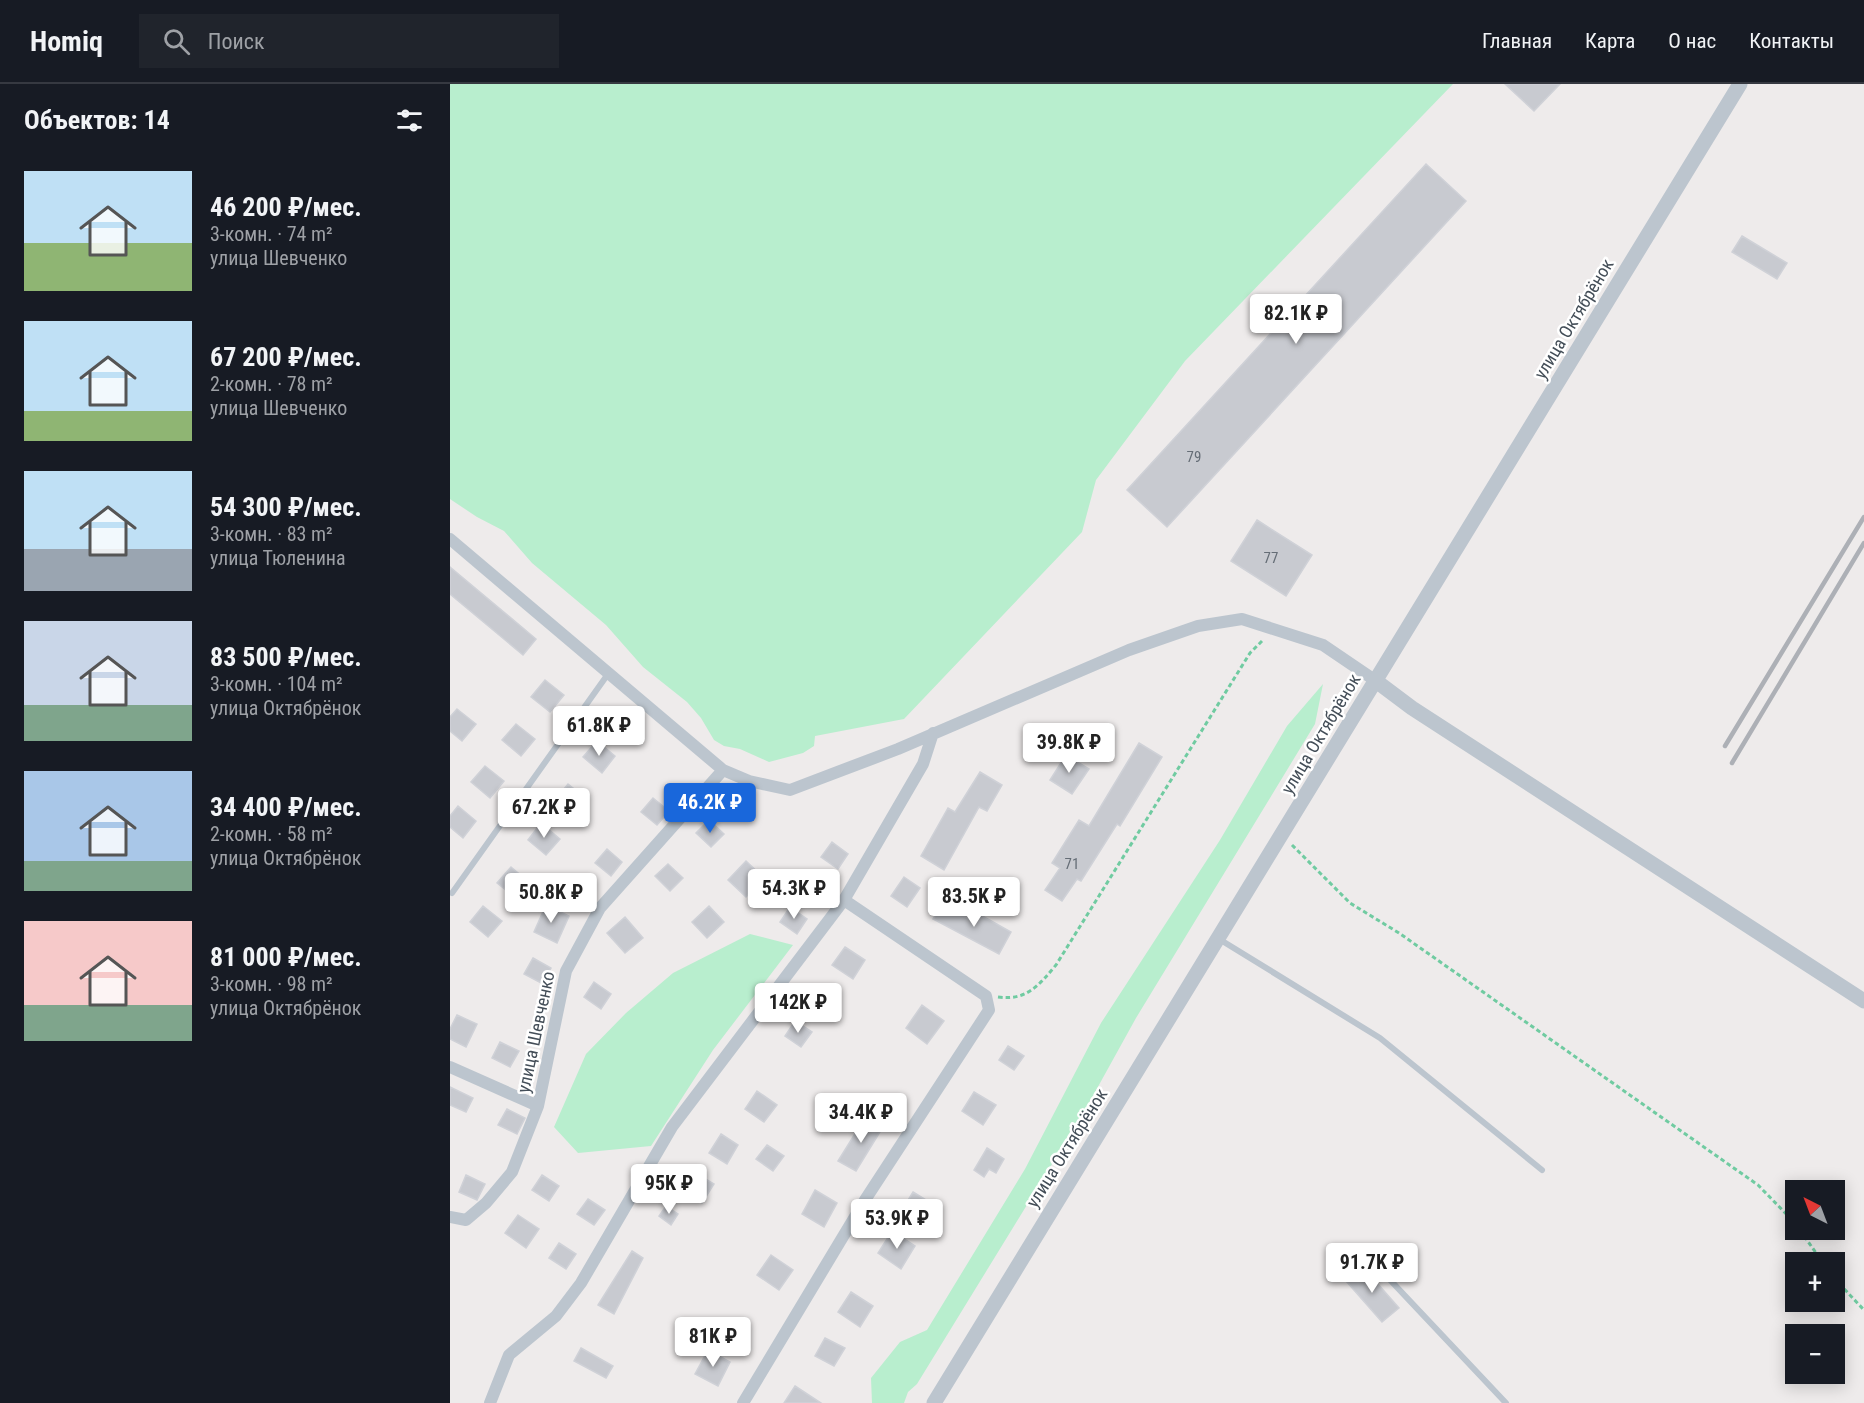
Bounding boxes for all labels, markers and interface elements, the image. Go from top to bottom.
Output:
search box [139,14,559,68]
text: Homiq [30,25,103,58]
icon: search [160,25,193,58]
text: Поиск [208,29,265,54]
text: Главная [1482,29,1552,53]
text: Карта [1585,29,1635,53]
text: О нас [1668,29,1716,53]
text: Контакты [1749,29,1834,53]
icon: filters [393,104,426,137]
text: Объектов: 14 [24,105,170,135]
text: 46 200 ₽/мес. [210,192,362,222]
icon: home [72,195,144,267]
text: 3-комн. · 74 m² [210,222,333,246]
text: улица Шевченко [210,246,347,270]
street label: улица Октябрёнок [1529,255,1618,383]
pin: 82.1K ₽ [1241,294,1351,345]
text: 82.1K ₽ [1264,301,1328,325]
text: 67 200 ₽/мес. [210,342,362,372]
icon: home [72,345,144,417]
text: 2-комн. · 78 m² [210,372,333,396]
text: улица Шевченко [210,396,347,420]
house number: 79 [1187,448,1201,466]
text: 54 300 ₽/мес. [210,492,362,522]
icon: home [72,495,144,567]
text: 3-комн. · 83 m² [210,522,333,546]
text: улица Тюленина [210,546,346,570]
house number: 77 [1264,549,1278,567]
text: 83 500 ₽/мес. [210,642,362,672]
icon: home [72,645,144,717]
street label: улица Октябрёнок [1276,670,1365,798]
text: 3-комн. · 104 m² [210,672,343,696]
text: улица Октябрёнок [210,696,361,720]
pin: 61.8K ₽ [544,706,654,757]
text: 61.8K ₽ [567,713,631,737]
pin: 39.8K ₽ [1014,723,1124,774]
text: 39.8K ₽ [1037,730,1101,754]
pin: 46.2K ₽ [655,783,765,834]
pin: 67.2K ₽ [489,788,599,839]
text: 46.2K ₽ [678,790,742,814]
text: 34 400 ₽/мес. [210,792,362,822]
icon: home [72,795,144,867]
text: 67.2K ₽ [512,795,576,819]
text: 2-комн. · 58 m² [210,822,333,846]
text: улица Октябрёнок [210,846,361,870]
house number: 71 [1065,855,1079,873]
pin: 54.3K ₽ [739,869,849,920]
pin: 50.8K ₽ [496,873,606,924]
text: 54.3K ₽ [762,876,826,900]
pin: 83.5K ₽ [919,877,1029,928]
text: 50.8K ₽ [519,880,583,904]
text: 83.5K ₽ [942,884,1006,908]
text: 81 000 ₽/мес. [210,942,362,972]
icon: home [72,945,144,1017]
street label: улица Шевченко [512,969,559,1095]
text: 3-комн. · 98 m² [210,972,333,996]
pin: 142K ₽ [749,983,847,1034]
text: 142K ₽ [769,990,827,1014]
text: улица Октябрёнок [210,996,361,1020]
street label: улица Октябрёнок [1022,1084,1112,1211]
pin: 34.4K ₽ [806,1093,916,1144]
text: 34.4K ₽ [829,1100,893,1124]
pin: 95K ₽ [627,1164,711,1215]
text: 95K ₽ [645,1171,693,1195]
north arrow [1785,1180,1845,1240]
map controls [1785,1180,1845,1384]
pin: 53.9K ₽ [842,1199,952,1250]
text: 53.9K ₽ [865,1206,929,1230]
pin: 91.7K ₽ [1317,1243,1427,1294]
text: 91.7K ₽ [1340,1250,1404,1274]
button: + [1785,1252,1845,1312]
pin: 81K ₽ [671,1317,755,1368]
text: 81K ₽ [689,1324,737,1348]
button: − [1785,1324,1845,1384]

